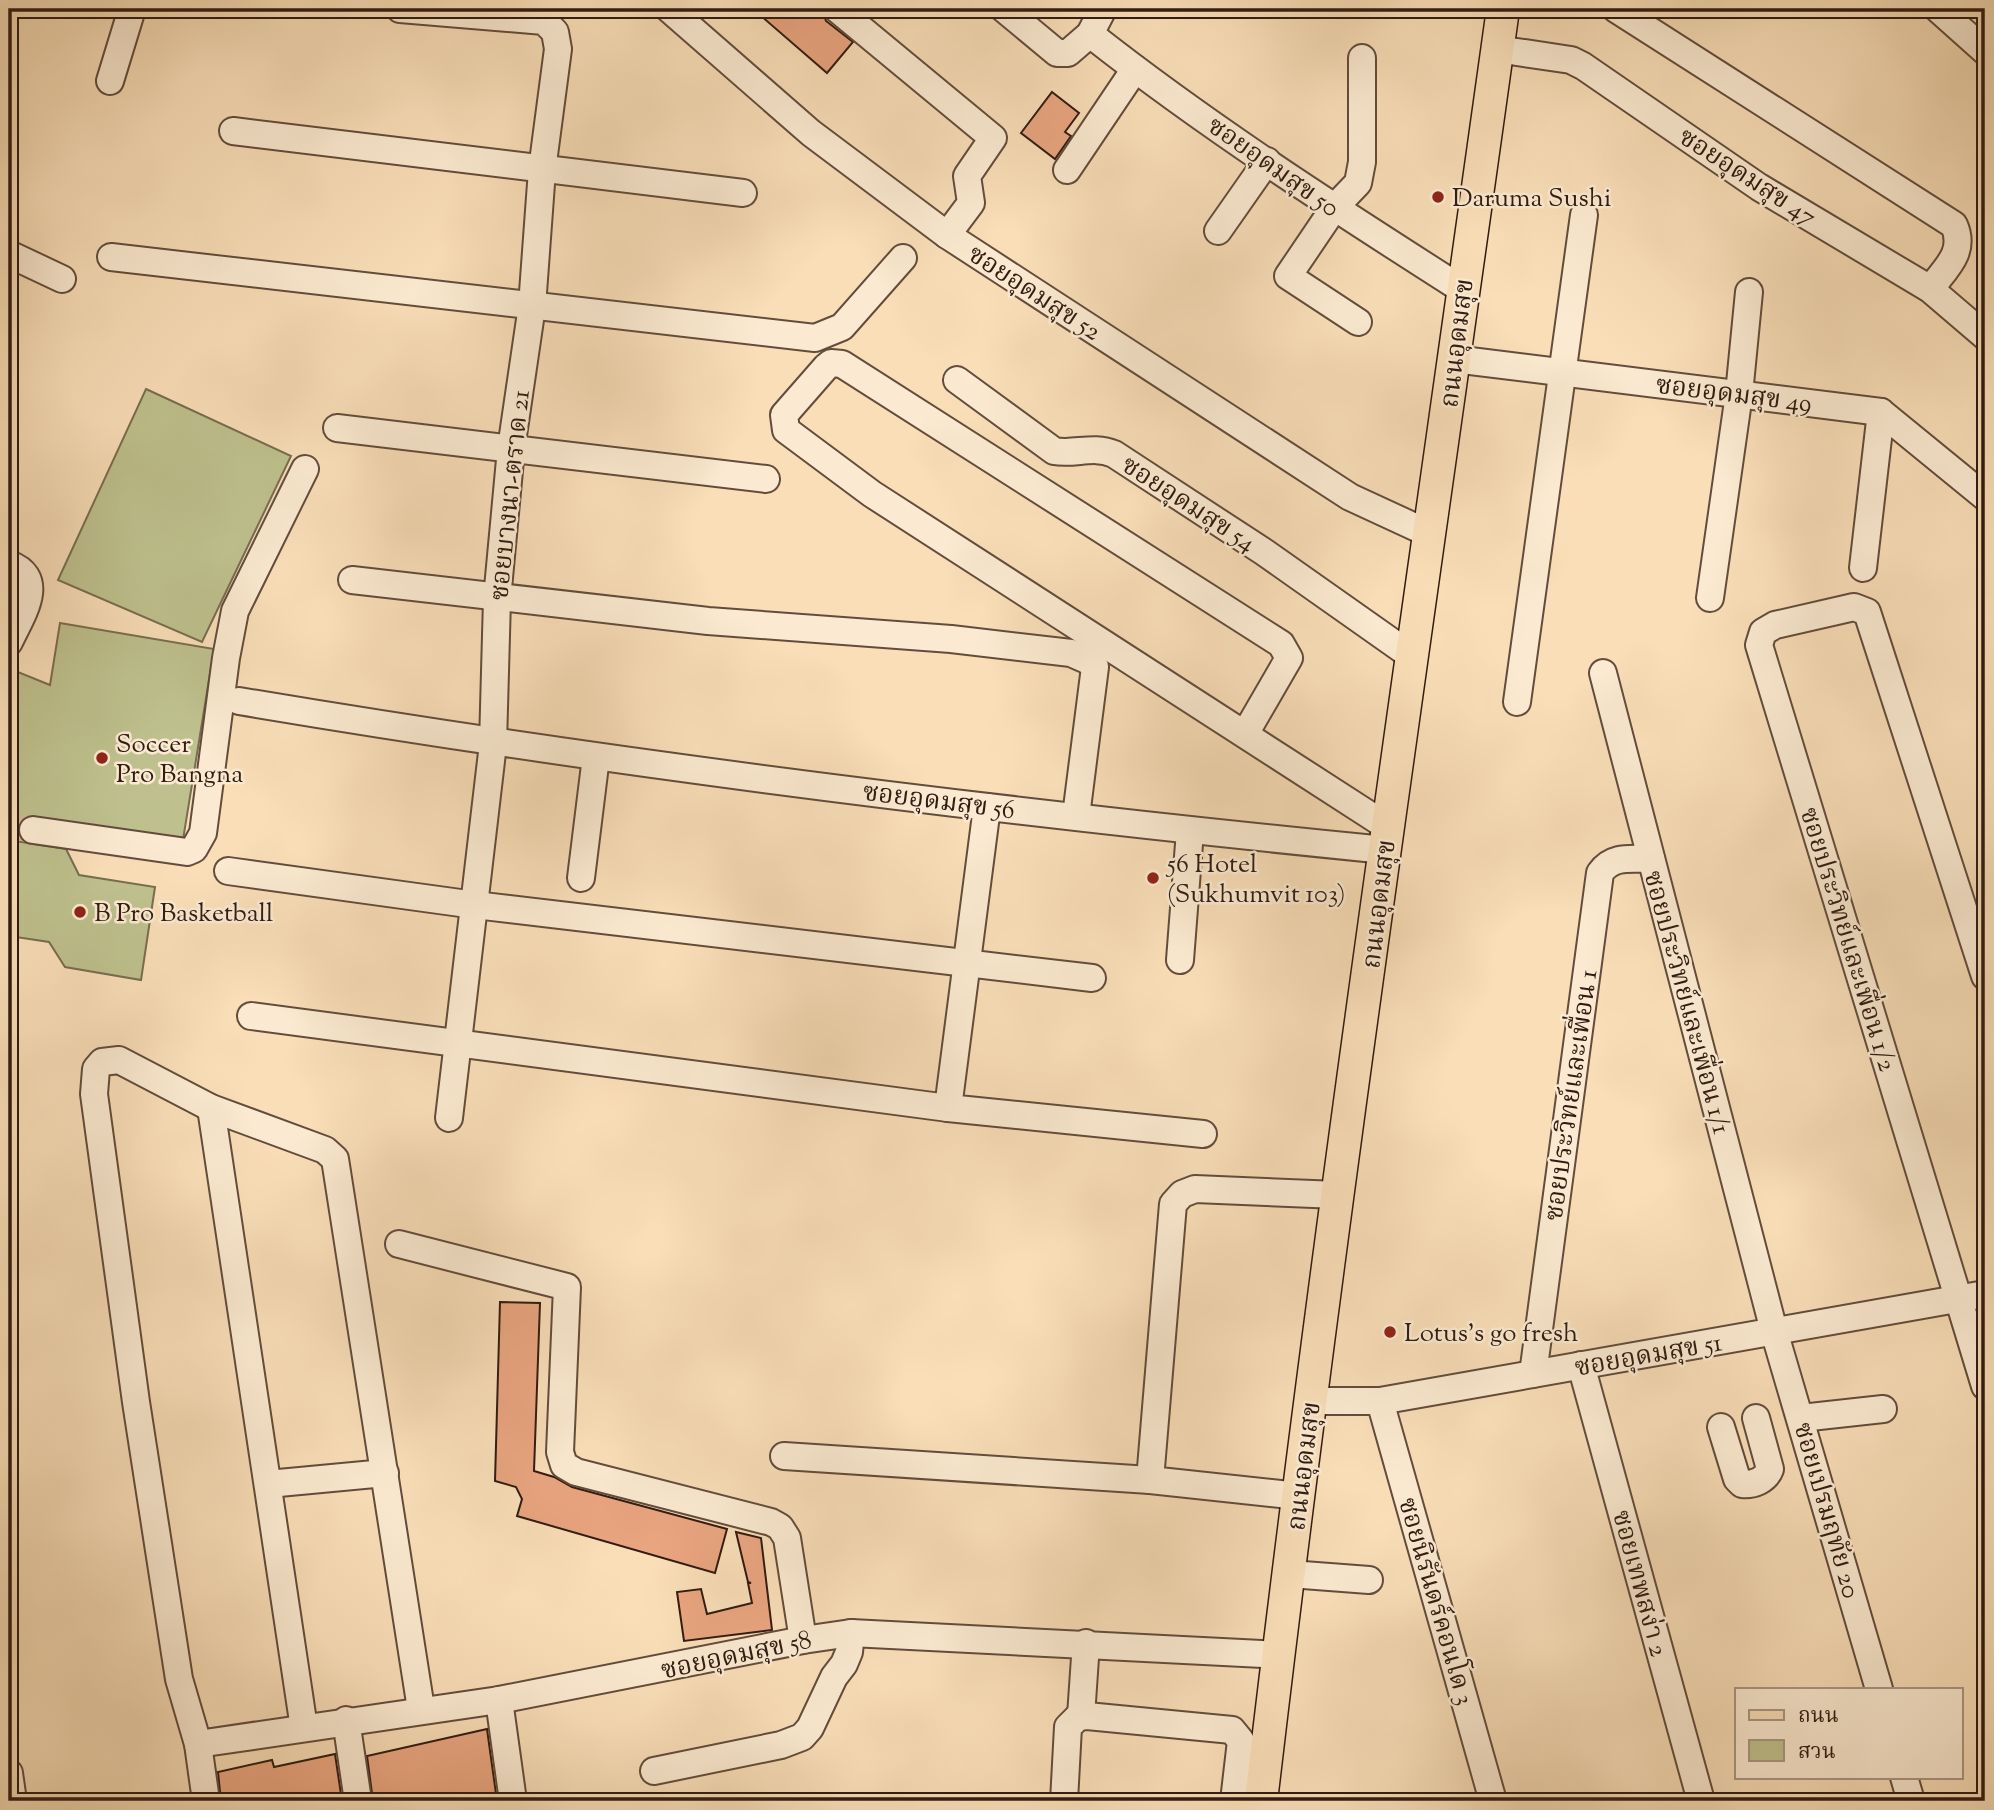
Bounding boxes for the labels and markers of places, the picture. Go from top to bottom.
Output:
place label: Daruma Sushi [1452,181,1611,218]
marker: Daruma Sushi [1430,189,1446,205]
place label: Soccer Pro Bangna [116,727,243,794]
marker: Soccer Pro Bangna [94,750,110,766]
place label: 56 Hotel (Sukhumvit 103) [1165,847,1345,914]
marker: 56 Hotel (Sukhumvit 103) [1145,870,1161,886]
place label: B Pro Basketball [94,896,273,933]
marker: B Pro Basketball [72,904,88,920]
place label: Lotus's go fresh [1404,1316,1578,1353]
marker: Lotus's go fresh [1382,1324,1398,1340]

